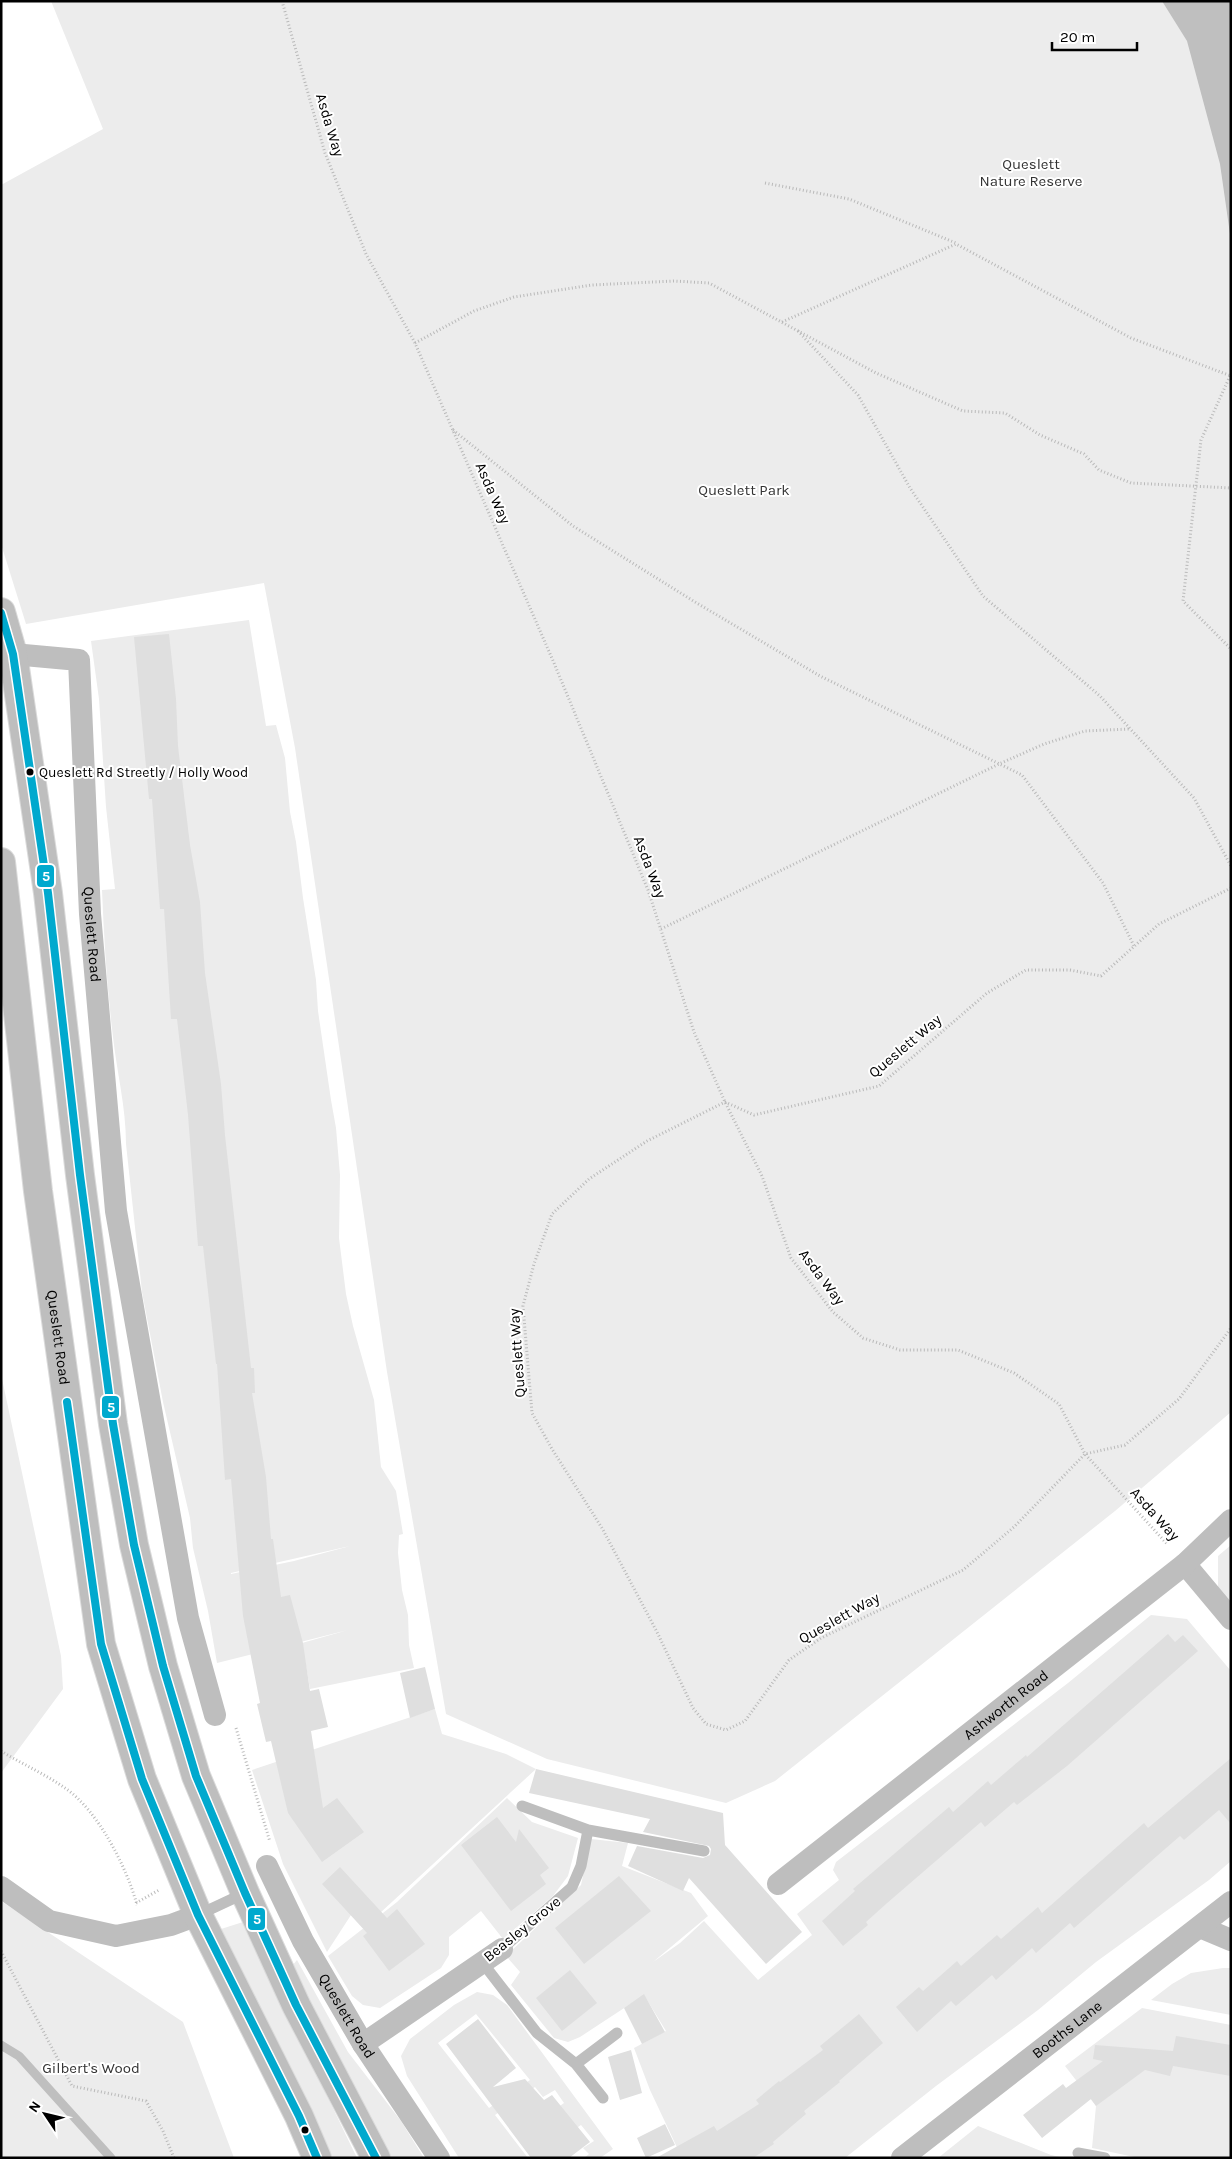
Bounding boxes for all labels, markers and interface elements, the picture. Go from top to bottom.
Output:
scale bar [1052,20,1137,52]
text: 20 m [1060,28,1095,46]
street label: Asda Way [312,91,348,159]
park label: Queslett Nature Reserve [979,155,1083,190]
street label: Asda Way [471,459,515,527]
park label: Queslett Park [698,481,790,499]
place label: Queslett Rd Streetly / Holly Wood [39,764,248,781]
marker: Queslett Rd Streetly / Holly Wood [25,767,35,777]
street label: Asda Way [630,833,670,901]
line badge: 5 [36,864,55,888]
text: 5 [42,868,50,885]
street label: Queslett Road [80,886,105,983]
street label: Queslett Way [865,1010,945,1082]
street label: Asda Way [795,1245,849,1309]
street label: Queslett Road [43,1289,74,1386]
street label: Queslett Way [505,1308,529,1398]
line badge: 5 [101,1395,120,1419]
text: 5 [107,1399,115,1416]
street label: Asda Way [1126,1484,1184,1544]
street label: Queslett Way [796,1588,882,1648]
street label: Ashworth Road [960,1666,1052,1744]
street label: Beasley Grove [480,1892,564,1966]
line badge: 5 [247,1907,266,1931]
text: 5 [253,1911,261,1928]
street label: Queslett Road [315,1970,379,2062]
street label: Booths Lane [1028,1997,1106,2063]
park label: Gilbert's Wood [42,2059,140,2077]
north arrow [20,2089,70,2139]
text: N [25,2098,45,2116]
unlabelled marker [300,2125,310,2135]

